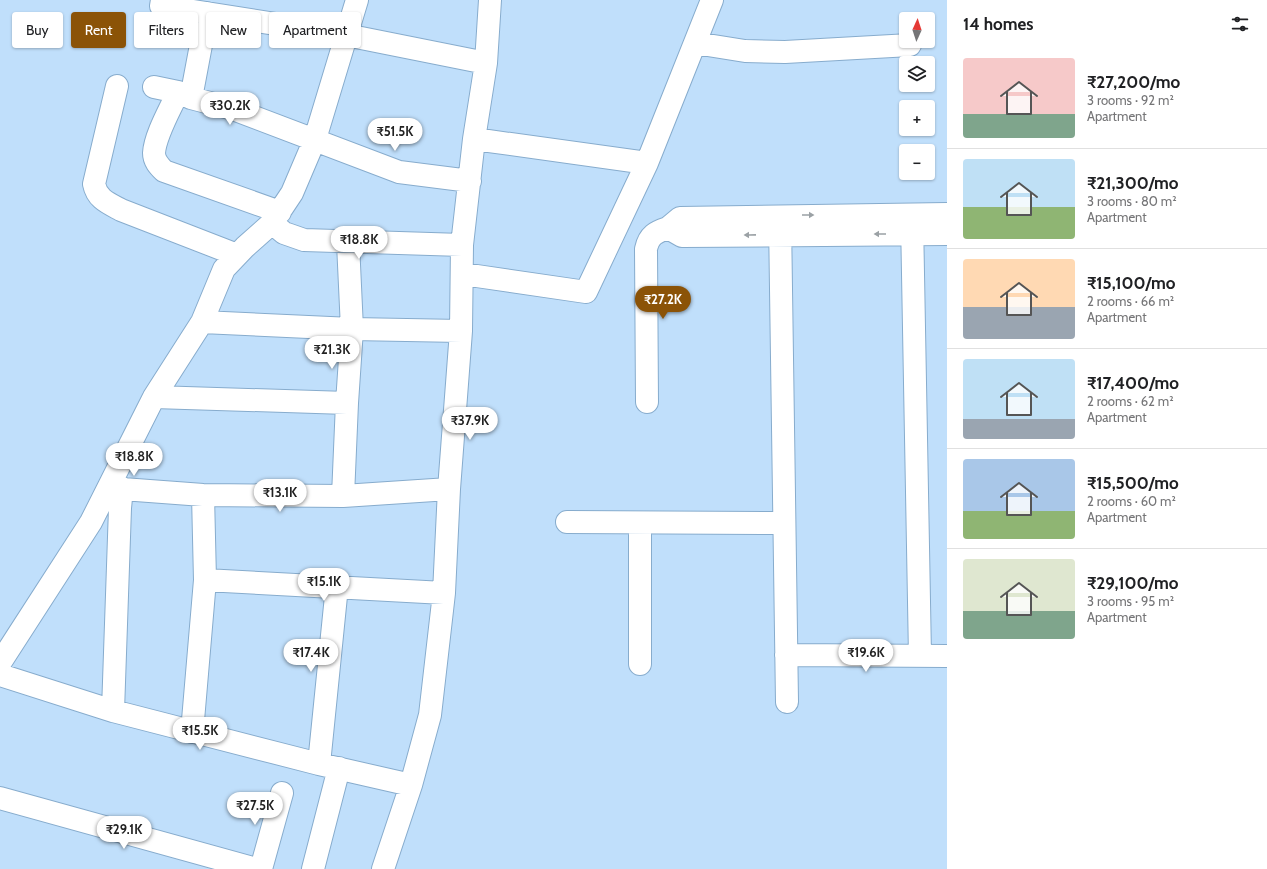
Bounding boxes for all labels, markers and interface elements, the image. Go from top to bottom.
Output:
chip: Buy [12,12,63,48]
chip: Rent [71,12,126,48]
chip: Filters [134,12,198,48]
chip: New [206,12,261,48]
chip: Apartment [269,12,361,48]
north arrow [899,12,935,48]
map controls [899,12,935,180]
icon: filters [1229,13,1251,35]
text: 14 homes [963,14,1033,34]
button: layers [899,56,935,92]
text: ₹27,200/mo [1087,72,1180,92]
icon: home [995,74,1043,122]
pin: ₹30.2K [197,92,263,126]
text: 3 rooms · 92 m² [1087,92,1174,108]
text: ₹30.2K [209,97,251,113]
button: + [899,100,935,136]
text: Apartment [1087,108,1147,124]
pin: ₹51.5K [362,118,428,152]
text: ₹51.5K [377,123,413,139]
button: − [899,144,935,180]
text: ₹21,300/mo [1087,173,1179,193]
icon: home [995,175,1043,223]
text: 3 rooms · 80 m² [1087,193,1177,209]
text: Apartment [1087,209,1147,225]
one-way arrow [802,212,815,218]
pin: ₹18.8K [326,226,392,260]
text: ₹18.8K [340,231,378,247]
one-way arrow [873,231,886,237]
one-way arrow [744,232,756,239]
text: ₹15,100/mo [1087,273,1176,293]
icon: home [995,275,1043,323]
pin: ₹27.2K [630,286,696,320]
text: ₹27.2K [644,291,682,307]
text: 2 rooms · 66 m² [1087,293,1174,309]
text: Apartment [1087,309,1147,325]
pin: ₹21.3K [299,336,365,370]
text: ₹21.3K [314,341,350,357]
text: ₹17,400/mo [1087,373,1179,393]
icon: home [995,375,1043,423]
text: 2 rooms · 62 m² [1087,393,1174,409]
pin: ₹37.9K [437,407,503,441]
text: Apartment [1087,409,1147,425]
text: ₹37.9K [451,412,489,428]
pin: ₹18.8K [101,443,167,477]
text: ₹18.8K [115,448,153,464]
text: ₹15,500/mo [1087,473,1179,493]
icon: home [995,475,1043,523]
pin: ₹13.1K [247,479,313,513]
text: ₹13.1K [263,484,297,500]
text: 2 rooms · 60 m² [1087,493,1176,509]
text: Apartment [1087,509,1147,525]
pin: ₹15.1K [291,568,357,602]
text: ₹15.1K [307,573,341,589]
text: ₹29,100/mo [1087,573,1178,593]
icon: home [995,575,1043,623]
text: 3 rooms · 95 m² [1087,593,1174,609]
text: Apartment [1087,609,1147,625]
pin: ₹17.4K [278,639,344,673]
pin: ₹19.6K [833,639,899,673]
text: ₹17.4K [292,644,330,660]
text: ₹19.6K [847,644,885,660]
pin: ₹15.5K [167,717,233,751]
text: ₹15.5K [182,722,218,738]
pin: ₹27.5K [222,792,288,826]
text: ₹27.5K [236,797,274,813]
pin: ₹29.1K [91,816,157,850]
text: ₹29.1K [106,821,142,837]

